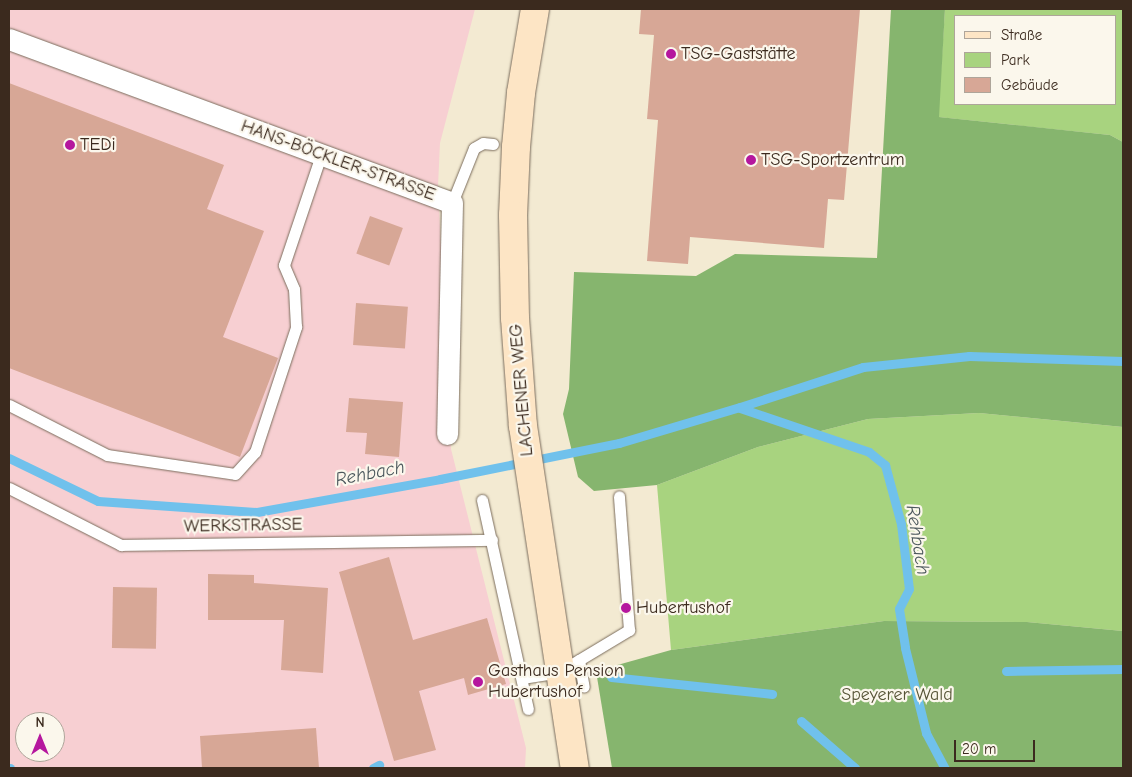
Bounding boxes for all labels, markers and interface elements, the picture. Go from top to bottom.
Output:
legend [954,15,1117,105]
text: Straße [1001,26,1042,44]
place label: TSG-Gaststätte [681,43,795,65]
marker: TSG-Gaststätte [665,48,677,60]
text: Park [1001,51,1030,69]
text: Gebäude [1001,76,1058,94]
street label: HANS-BÖCKLER-STRASSE [238,116,438,206]
place label: TEDi [80,134,116,156]
marker: TEDi [64,139,76,151]
place label: TSG-Sportzentrum [761,149,905,171]
marker: TSG-Sportzentrum [745,154,757,166]
street label: LACHENER WEG [505,323,539,457]
water label: Rehbach [333,456,407,492]
water label: Rehbach [900,503,934,577]
street label: WERKSTRASSE [184,514,302,538]
place label: Hubertushof [636,597,730,619]
marker: Hubertushof [620,602,632,614]
place label: Gasthaus Pension Hubertushof [488,661,624,704]
marker: Gasthaus Pension Hubertushof [472,676,484,688]
park label: Speyerer Wald [841,684,953,706]
north arrow [15,712,65,762]
text: N [35,714,45,731]
scale bar [957,730,1038,762]
text: 20 m [962,740,996,758]

